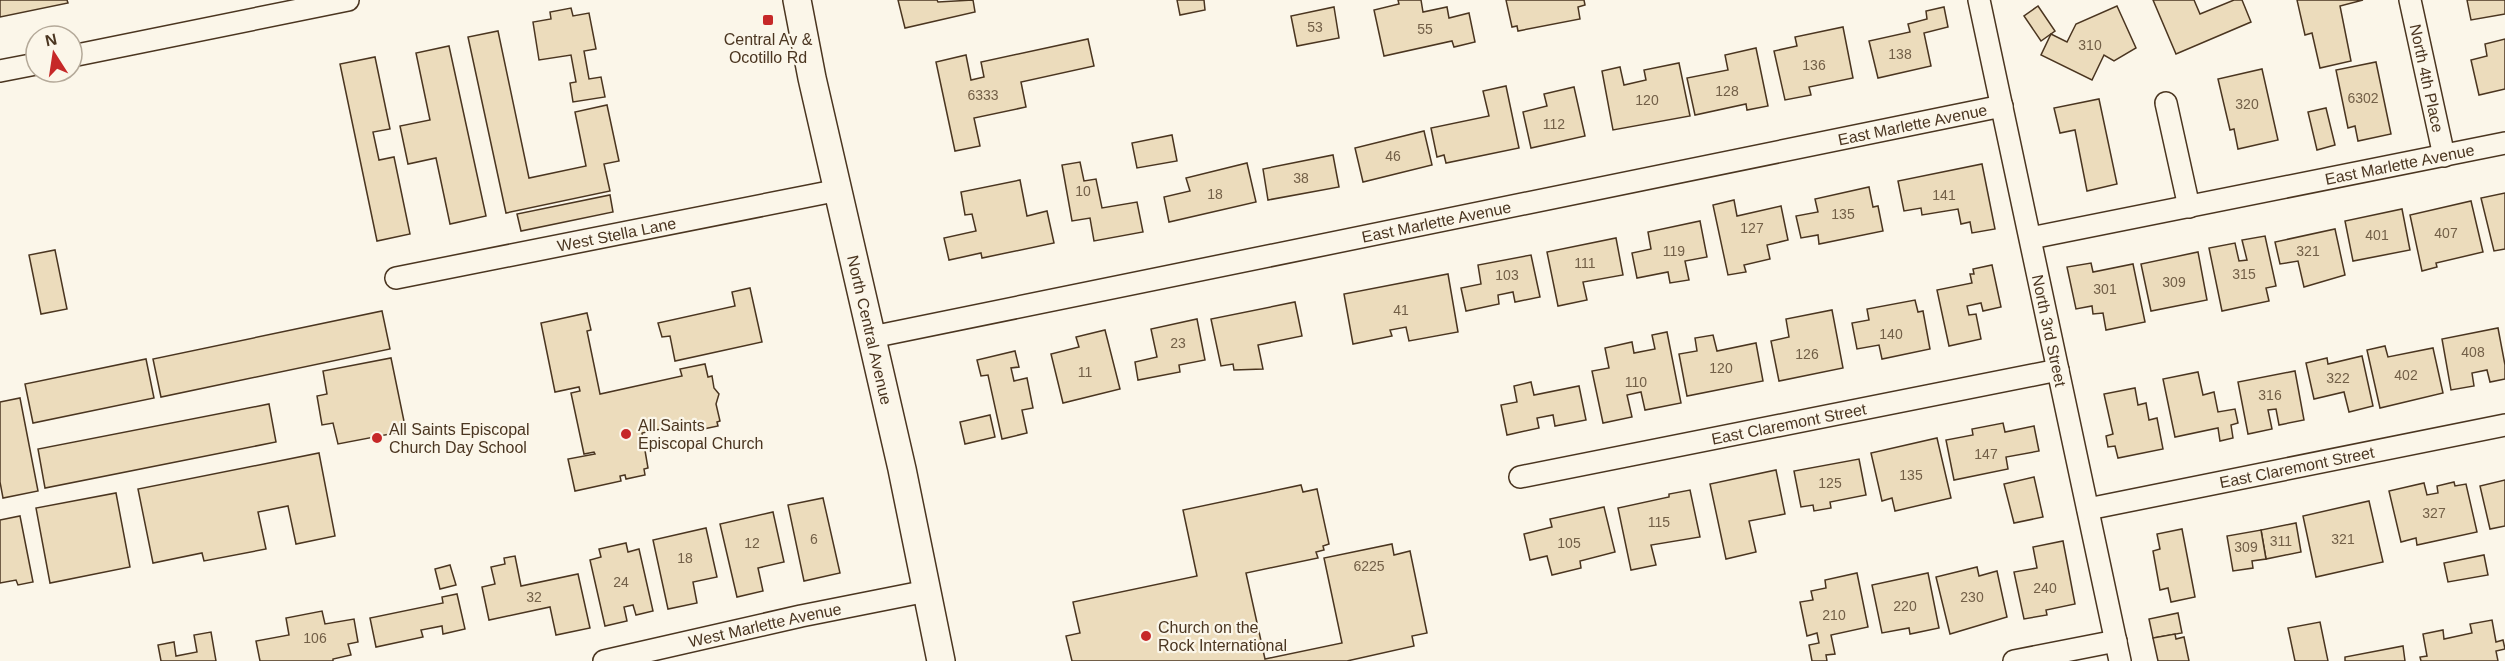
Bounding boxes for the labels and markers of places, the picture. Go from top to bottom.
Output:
marker: Central Av & Ocotillo Rd [761,13,775,27]
place label: Central Av & Ocotillo Rd [724,31,813,66]
place label: All Saints Episcopal Church [638,417,763,452]
place label: All Saints Episcopal Church Day School [389,421,530,456]
marker: All Saints Episcopal Church [619,427,633,441]
marker: All Saints Episcopal Church Day School [370,431,384,445]
place label: Church on the Rock International [1158,619,1287,654]
marker: Church on the Rock International [1139,629,1153,643]

